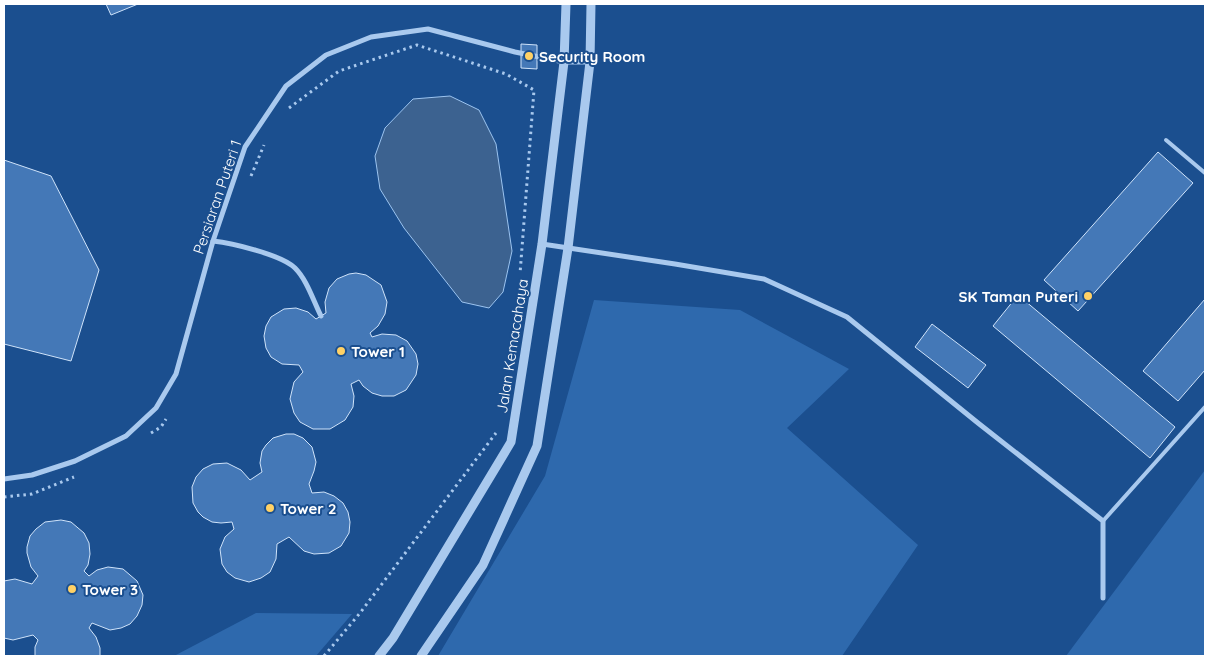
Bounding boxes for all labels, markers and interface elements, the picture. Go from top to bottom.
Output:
place label: Security Room [539,47,645,66]
marker: Security Room [523,50,535,62]
street label: Persiaran Puteri 1 [189,137,245,257]
street label: Jalan Kemacahaya [492,277,532,415]
place label: SK Taman Puteri [959,287,1078,306]
marker: SK Taman Puteri [1082,290,1094,302]
place label: Tower 1 [351,342,405,361]
marker: Tower 1 [335,345,347,357]
place label: Tower 2 [280,499,337,518]
marker: Tower 2 [264,502,276,514]
place label: Tower 3 [82,580,138,599]
marker: Tower 3 [66,583,78,595]

